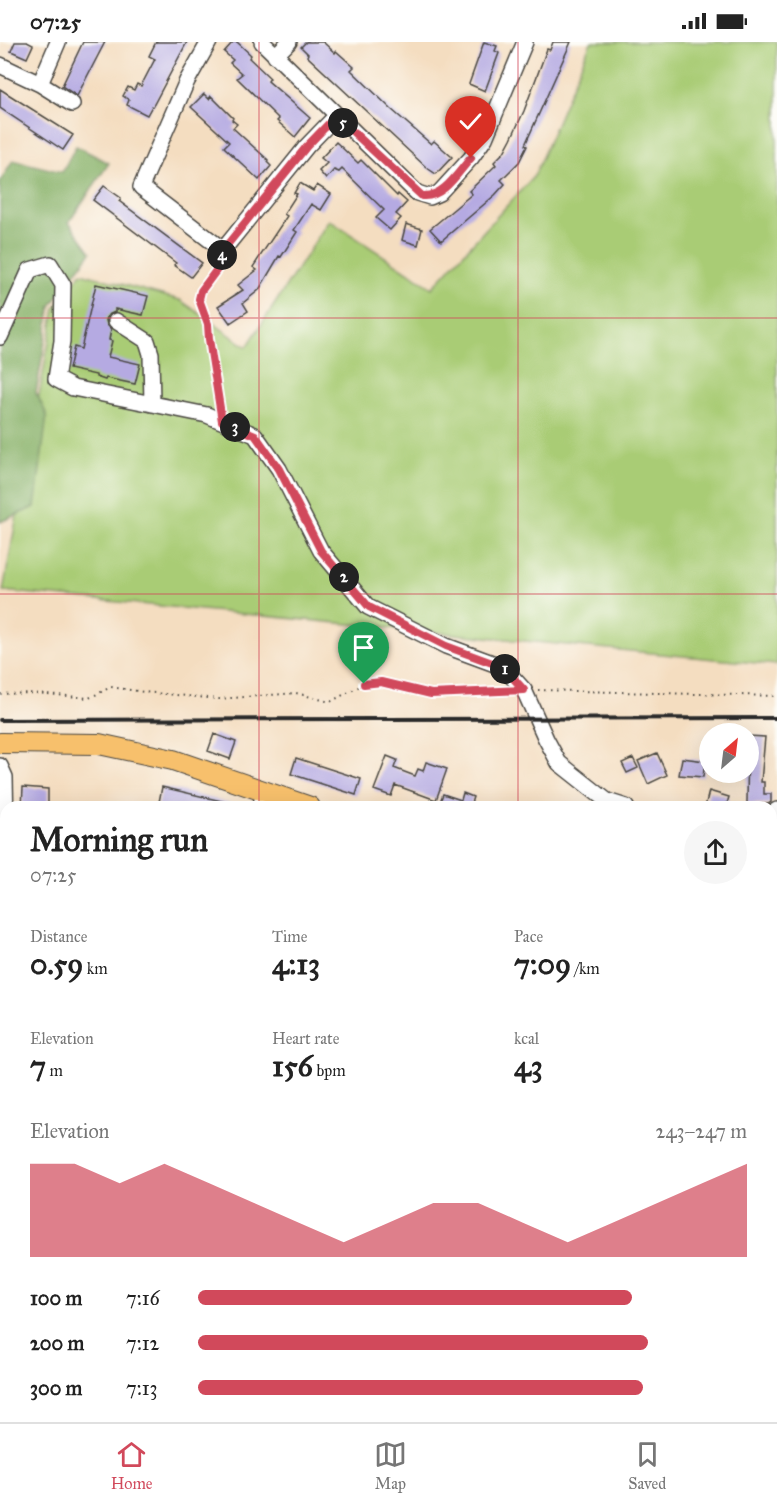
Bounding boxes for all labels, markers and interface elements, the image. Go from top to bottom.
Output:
text: 07:25 [30,8,81,35]
pin [445,96,496,158]
icon: check [454,105,487,138]
pin: 5 [328,108,358,138]
text: 5 [339,113,347,132]
pin: 4 [207,240,237,270]
text: 4 [218,245,226,264]
pin: 3 [220,412,250,442]
text: 3 [232,417,238,436]
pin: 2 [329,562,359,592]
text: 2 [340,567,348,586]
pin [338,622,389,684]
icon: arrive [347,631,380,664]
pin: 1 [490,654,520,684]
text: 1 [502,659,508,678]
north arrow [699,723,759,783]
map controls [699,723,759,783]
text: Morning run [30,820,208,860]
button: share [684,821,747,884]
text: 07:25 [30,863,76,887]
text: Distance [30,927,87,946]
text: Time [272,927,307,946]
text: Pace [514,927,543,946]
text: 0.59 [30,946,83,982]
text: 4:13 [272,946,320,982]
text: 7:09 [514,946,571,982]
text: km [83,959,108,978]
text: /km [571,959,600,978]
text: Elevation [30,1029,94,1048]
text: Heart rate [272,1029,339,1048]
text: kcal [514,1029,539,1048]
text: 7 [30,1048,46,1084]
text: 156 [272,1048,313,1084]
text: 43 [514,1048,543,1084]
text: m [46,1061,63,1080]
text: bpm [313,1061,346,1080]
text: Elevation [30,1119,109,1143]
text: 243–247 m [656,1119,747,1143]
text: 100 m [30,1286,82,1310]
text: 7:16 [126,1286,160,1310]
text: 200 m [30,1331,84,1355]
text: 7:12 [126,1331,159,1355]
text: 300 m [30,1376,82,1400]
text: 7:13 [126,1376,158,1400]
tab: Home [111,1438,153,1493]
tab: Map [374,1438,407,1493]
tab: Saved [628,1438,666,1493]

